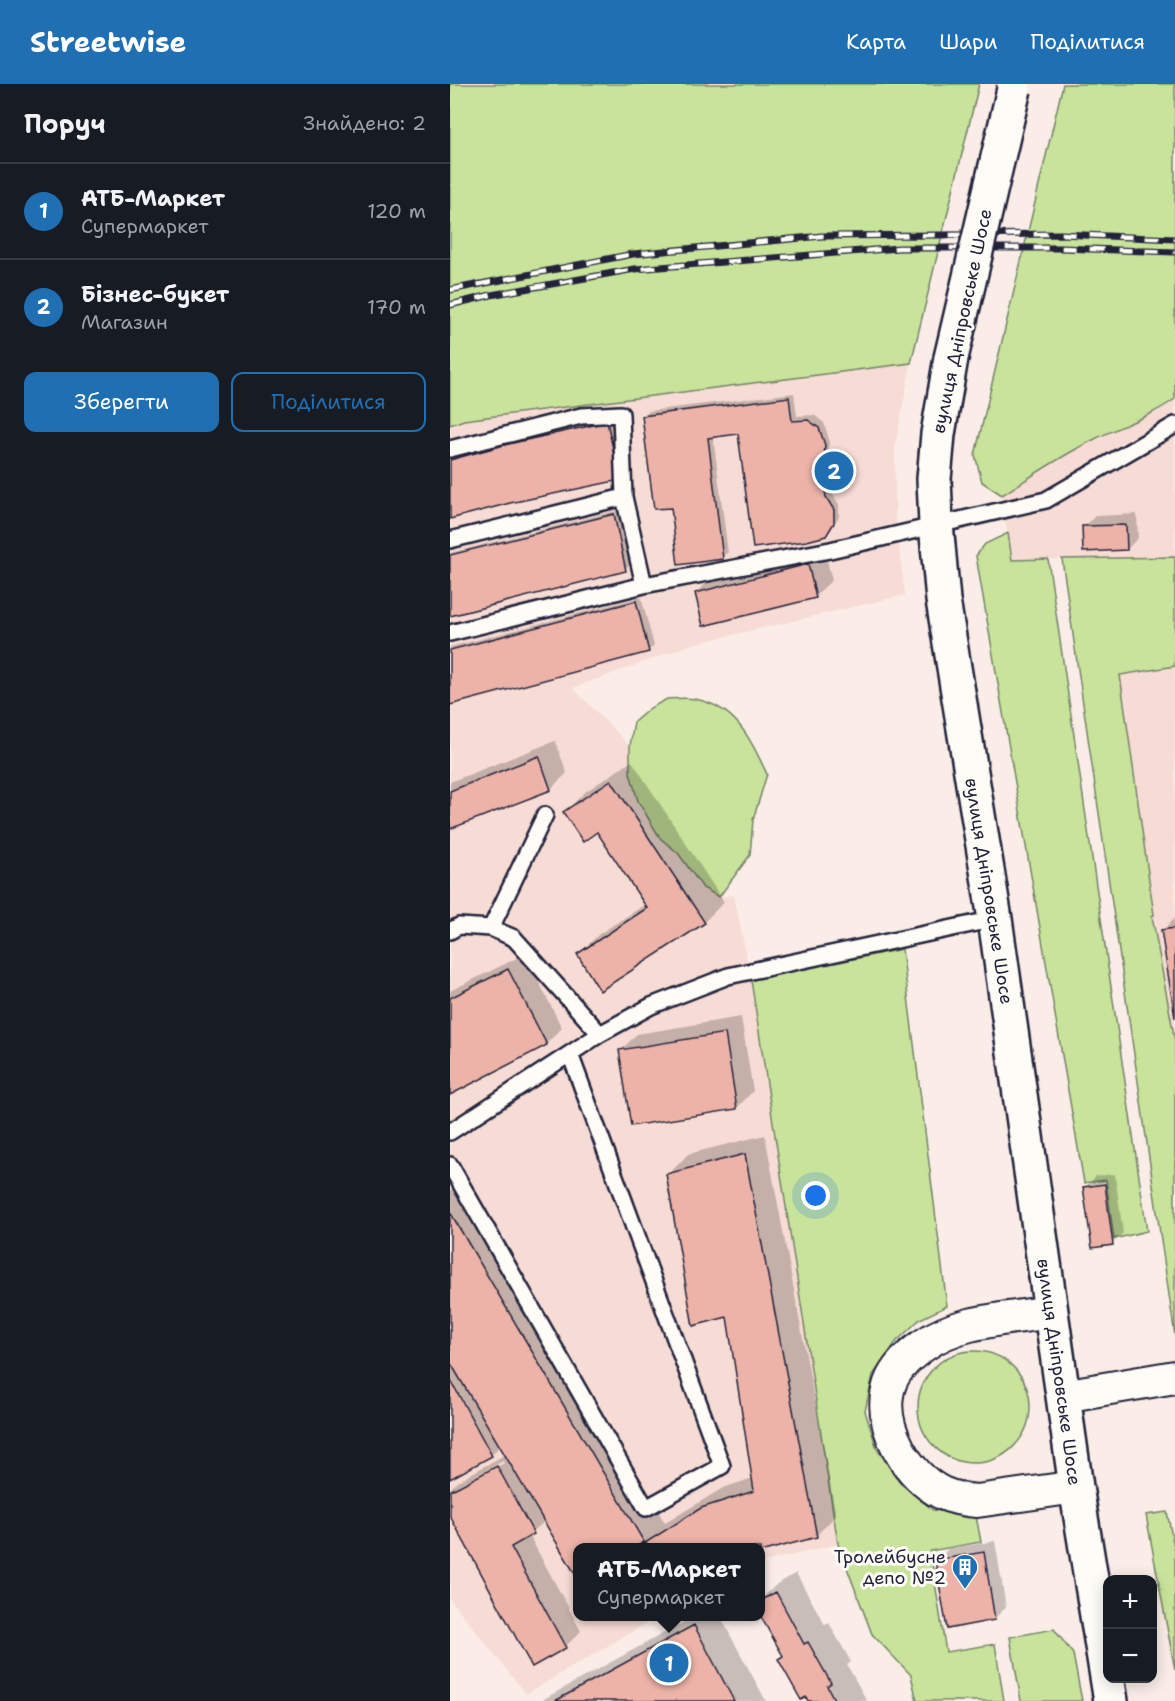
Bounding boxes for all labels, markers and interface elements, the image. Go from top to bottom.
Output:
text: Streetwise [30,23,186,61]
text: Карта [846,28,906,56]
text: Шари [939,28,997,56]
text: Поділитися [1030,28,1145,56]
text: Поруч [24,106,106,141]
text: Знайдено: 2 [303,110,426,136]
text: АТБ-Маркет [81,184,225,213]
text: 1 [39,198,48,224]
text: 120 m [367,198,426,224]
street label: вулиця Дніпровське Шосе [926,207,998,435]
text: Супермаркет [81,213,208,239]
text: Бізнес-букет [81,280,229,309]
text: 2 [37,294,51,320]
text: 170 m [367,294,426,320]
text: Магазин [81,309,168,335]
button: Зберегти [24,372,219,432]
button: Поділитися [231,372,426,432]
pin: 2 [814,448,854,494]
street label: вулиця Дніпровське Шосе [959,776,1019,1006]
your location [801,1181,830,1210]
street label: вулиця Дніпровське Шосе [1031,1257,1087,1487]
popup [573,1543,765,1621]
place label: Тролейбусне депо №2 [834,1545,946,1590]
building icon: Тролейбусне депо №2 [950,1552,980,1590]
text: АТБ-Маркет [597,1555,741,1584]
map controls [1103,1575,1157,1683]
button: + [1103,1575,1157,1629]
text: Супермаркет [597,1584,725,1610]
button: − [1103,1629,1157,1683]
pin: 1 [650,1640,688,1686]

